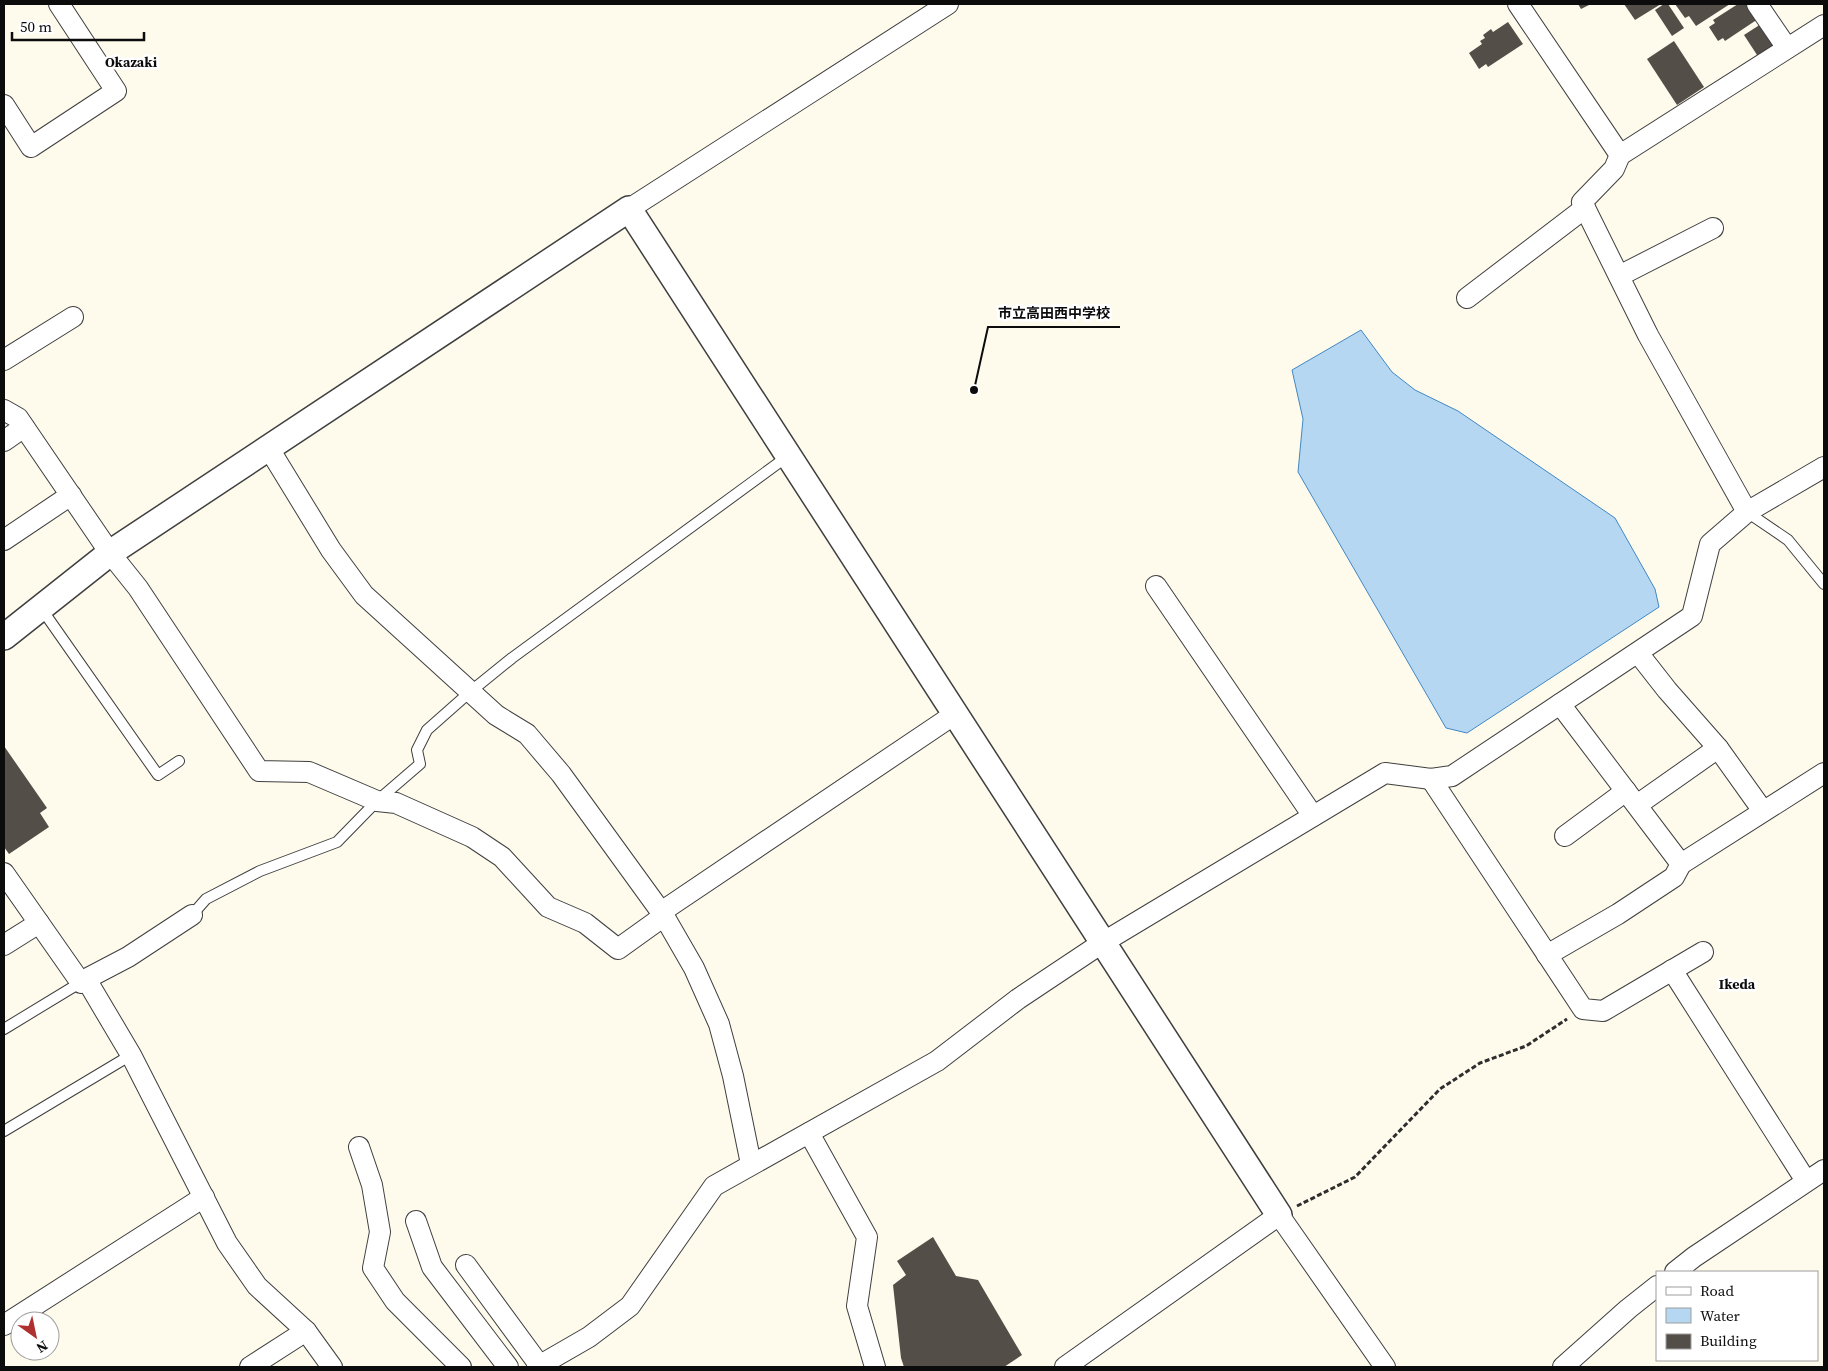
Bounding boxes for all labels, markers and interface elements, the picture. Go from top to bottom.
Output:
scale bar [12,10,145,42]
text: 50 m [20,16,52,37]
district label: Okazaki [105,52,158,72]
callout: 市立高田西中学校 [988,298,1120,327]
text: 市立高田西中学校 [998,303,1110,323]
district label: Ikeda [1719,974,1756,994]
legend [1656,1271,1818,1361]
text: Road [1700,1280,1734,1301]
text: Water [1700,1305,1741,1326]
north arrow [10,1311,60,1361]
text: Building [1700,1330,1757,1351]
text: N [32,1336,52,1358]

